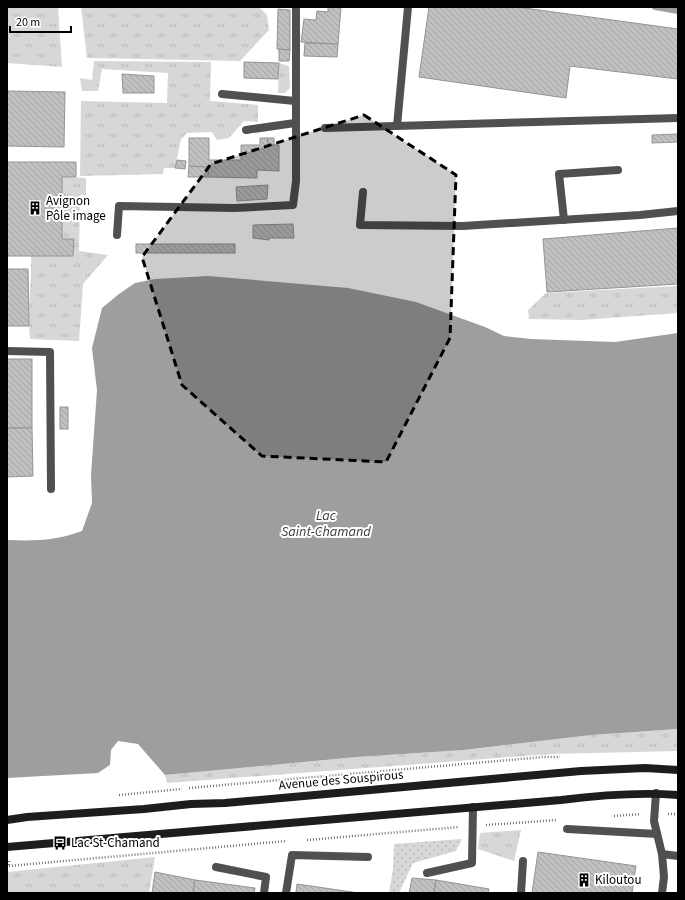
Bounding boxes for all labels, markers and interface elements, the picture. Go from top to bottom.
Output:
scale bar [10,8,71,34]
text: 20 m [16,14,40,31]
place label: Avignon Pôle image [46,192,106,225]
building icon: Avignon Pôle image [27,200,43,216]
water label: Lac Saint-Chamand [281,506,371,542]
street label: Avenue des Souspirous [278,766,405,794]
place label: Lac St-Chamand [71,834,160,852]
bus stop icon: Lac St-Chamand [52,835,68,851]
place label: Kiloutou [595,871,642,889]
building icon: Kiloutou [576,872,592,888]

